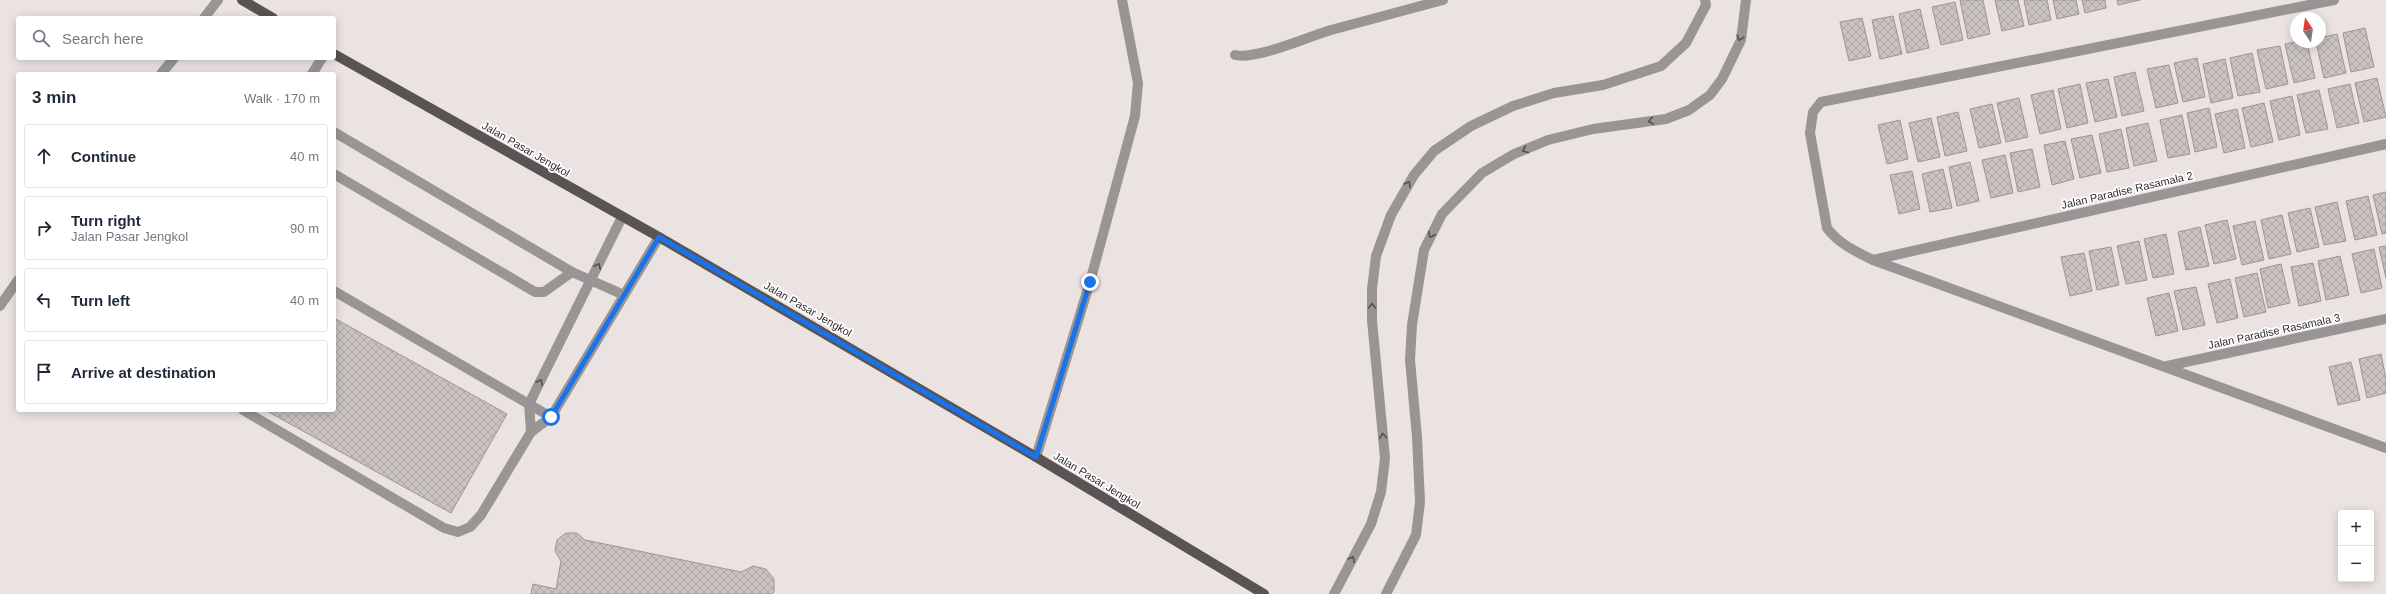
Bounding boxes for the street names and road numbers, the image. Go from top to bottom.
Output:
street label: Jalan Pasar Jengkol [480,119,572,179]
street label: Jalan Paradise Rasamala 2 [2060,169,2194,211]
street label: Jalan Pasar Jengkol [762,279,854,339]
street label: Jalan Paradise Rasamala 3 [2207,311,2341,351]
street label: Jalan Pasar Jengkol [1051,449,1143,511]

